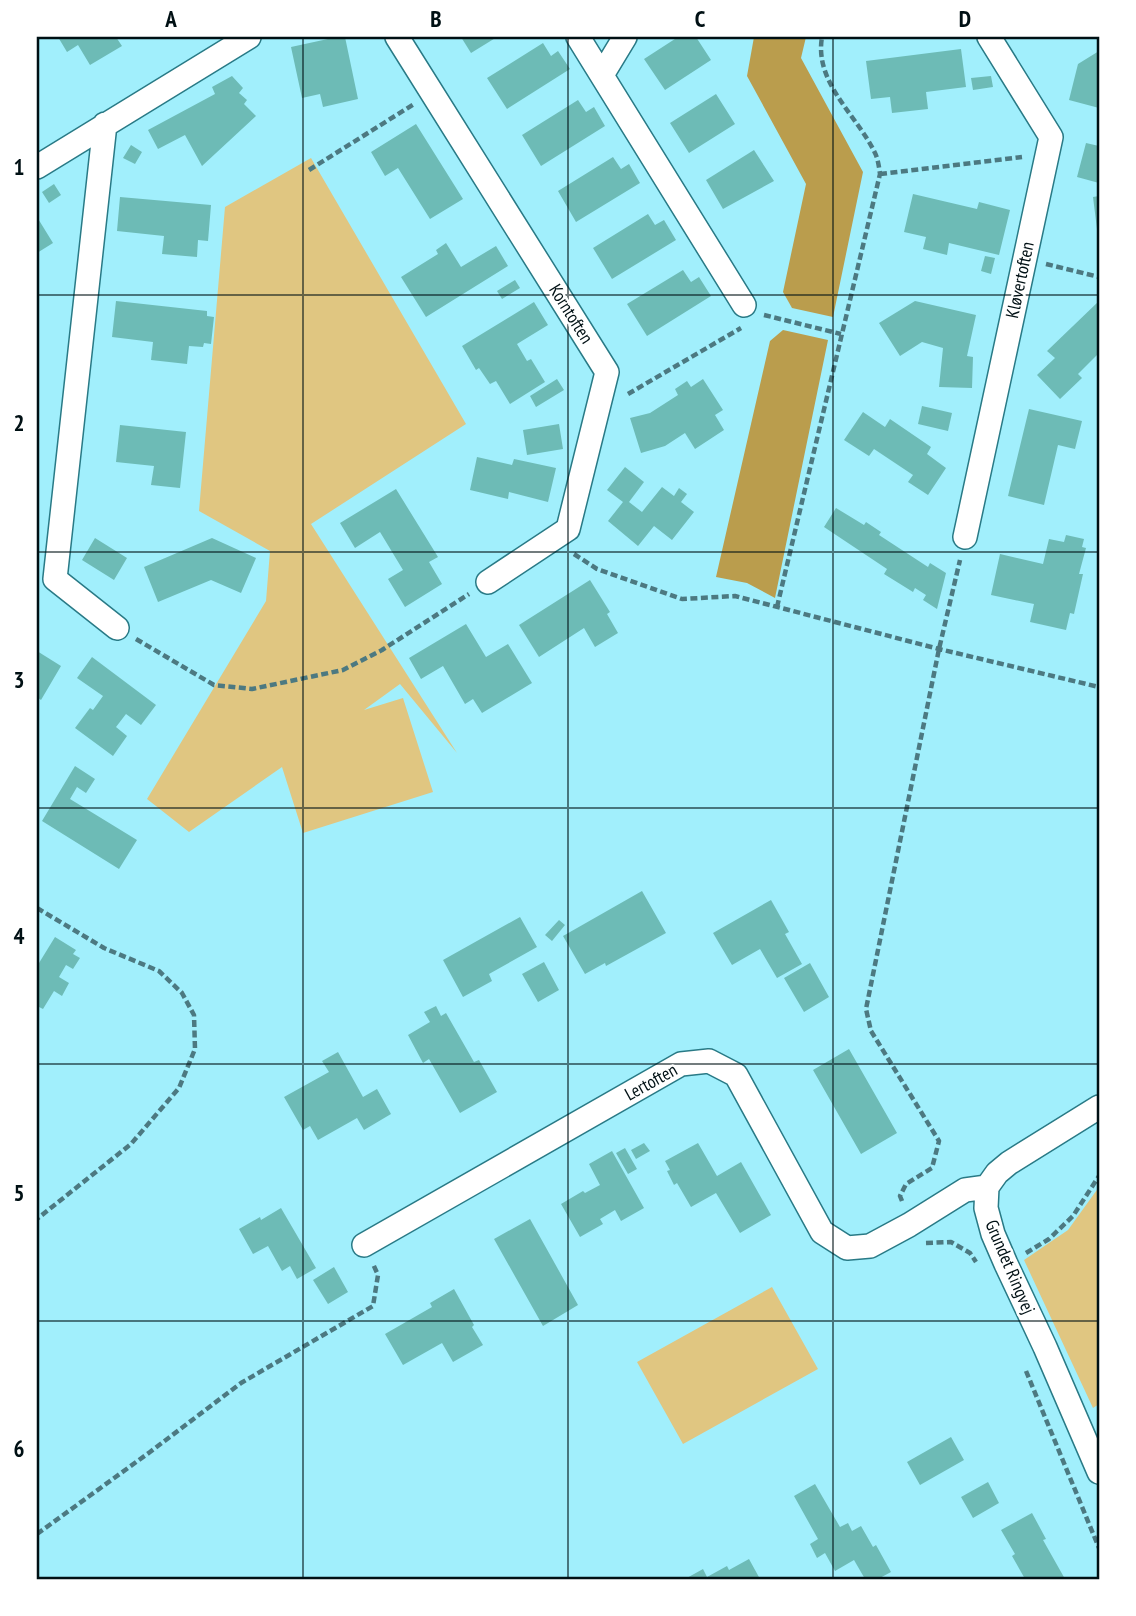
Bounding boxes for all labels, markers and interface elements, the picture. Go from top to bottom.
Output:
text: A [164,4,177,33]
text: B [430,4,442,33]
text: C [695,4,706,33]
text: D [959,4,971,33]
text: 1 [14,152,25,181]
street label: Kløvertoften [1000,240,1039,320]
street label: Korntoften [544,280,599,348]
text: 2 [14,408,25,437]
text: 3 [14,665,25,694]
text: 4 [14,921,25,950]
street label: Lertoften [621,1058,681,1105]
text: 5 [14,1178,25,1207]
street label: Grundet Ringvej [980,1216,1041,1317]
text: 6 [14,1434,25,1463]

